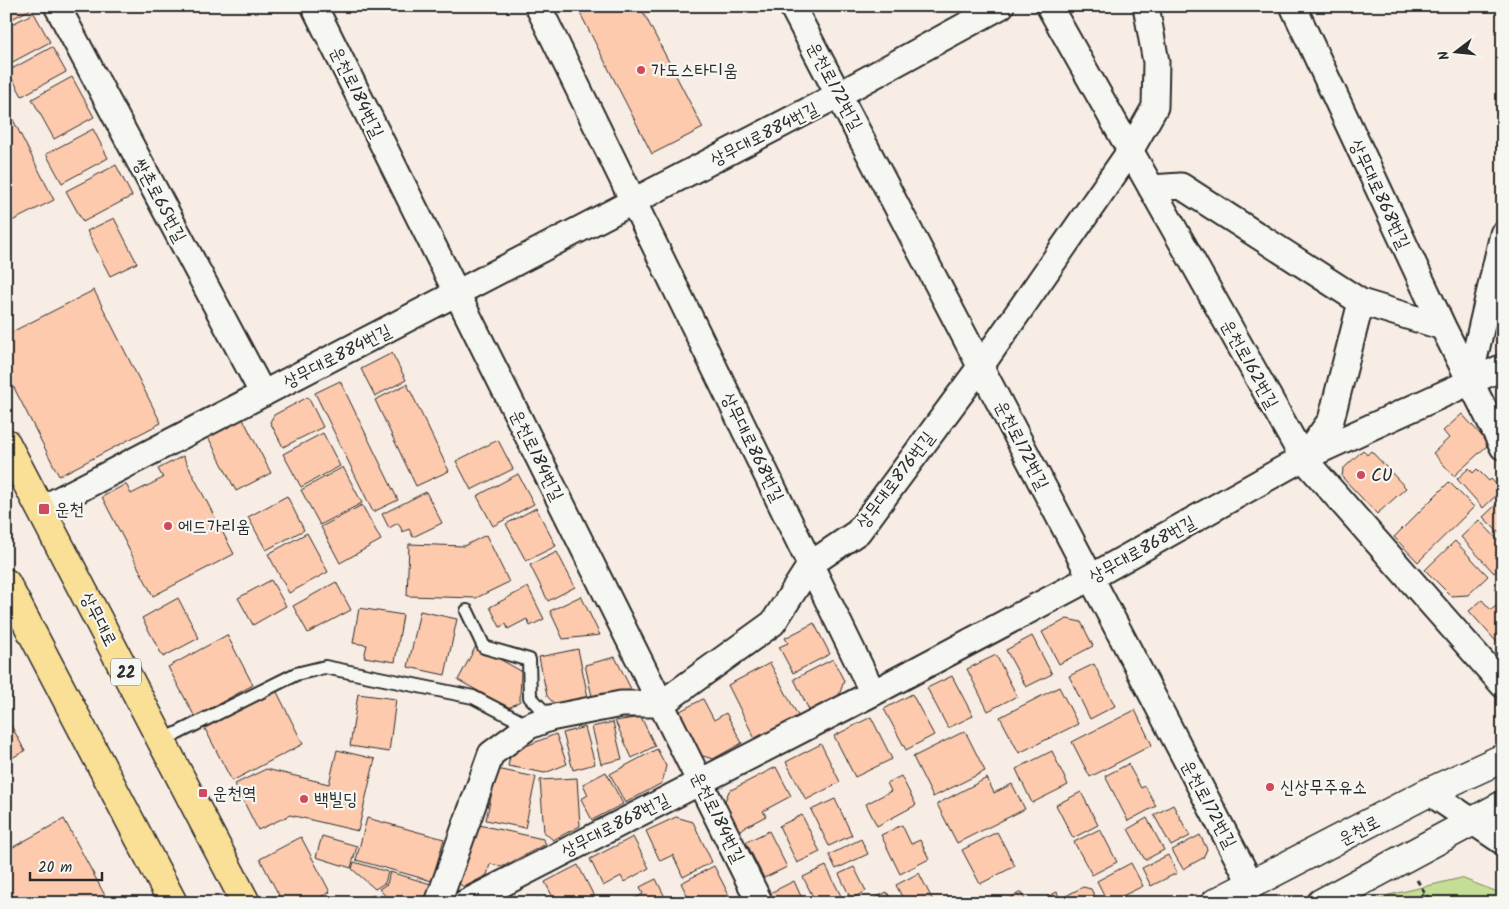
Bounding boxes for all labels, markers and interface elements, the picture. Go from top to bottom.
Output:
north arrow [1432,28,1482,78]
street label: 운천로172번길 [798,37,869,137]
street label: 운천로184번길 [321,42,391,144]
text: N [1433,48,1456,63]
place label: 가도스타디움 [651,57,738,86]
marker: 가도스타디움 [635,64,647,76]
street label: 상무대로884번길 [705,95,825,175]
street label: 상무대로868번길 [1340,135,1417,255]
street label: 쌍촌로65번길 [124,153,193,249]
street label: 운천로162번길 [1212,315,1286,415]
street label: 상무대로884번길 [278,317,398,397]
street label: 상무대로868번길 [713,388,791,508]
street label: 운천로172번길 [986,396,1056,496]
street label: 운천로184번길 [501,405,571,507]
street label: 상무대로876번길 [850,425,943,536]
place label: CU [1371,462,1393,491]
marker: CU [1355,469,1367,481]
place label: 운천 [55,496,84,525]
marker: 운천 [37,502,51,516]
street label: 상무대로868번길 [1084,509,1202,592]
place label: 에드가리움 [178,513,250,542]
marker: 에드가리움 [162,520,174,532]
street label: 상무대로 [72,587,124,652]
road number: 22 [111,659,141,686]
street label: 운천로172번길 [1172,755,1243,855]
street label: 운천로184번길 [682,767,752,869]
place label: 신상무주유소 [1280,774,1367,803]
place label: 운천역 [213,780,256,809]
marker: 신상무주유소 [1264,781,1276,793]
place label: 백빌딩 [314,786,357,815]
street label: 상무대로868번길 [556,786,676,866]
marker: 운천역 [197,787,209,799]
marker: 백빌딩 [298,793,310,805]
street label: 운천로 [1334,809,1386,854]
scale bar [30,849,102,881]
text: 20 m [38,856,72,880]

